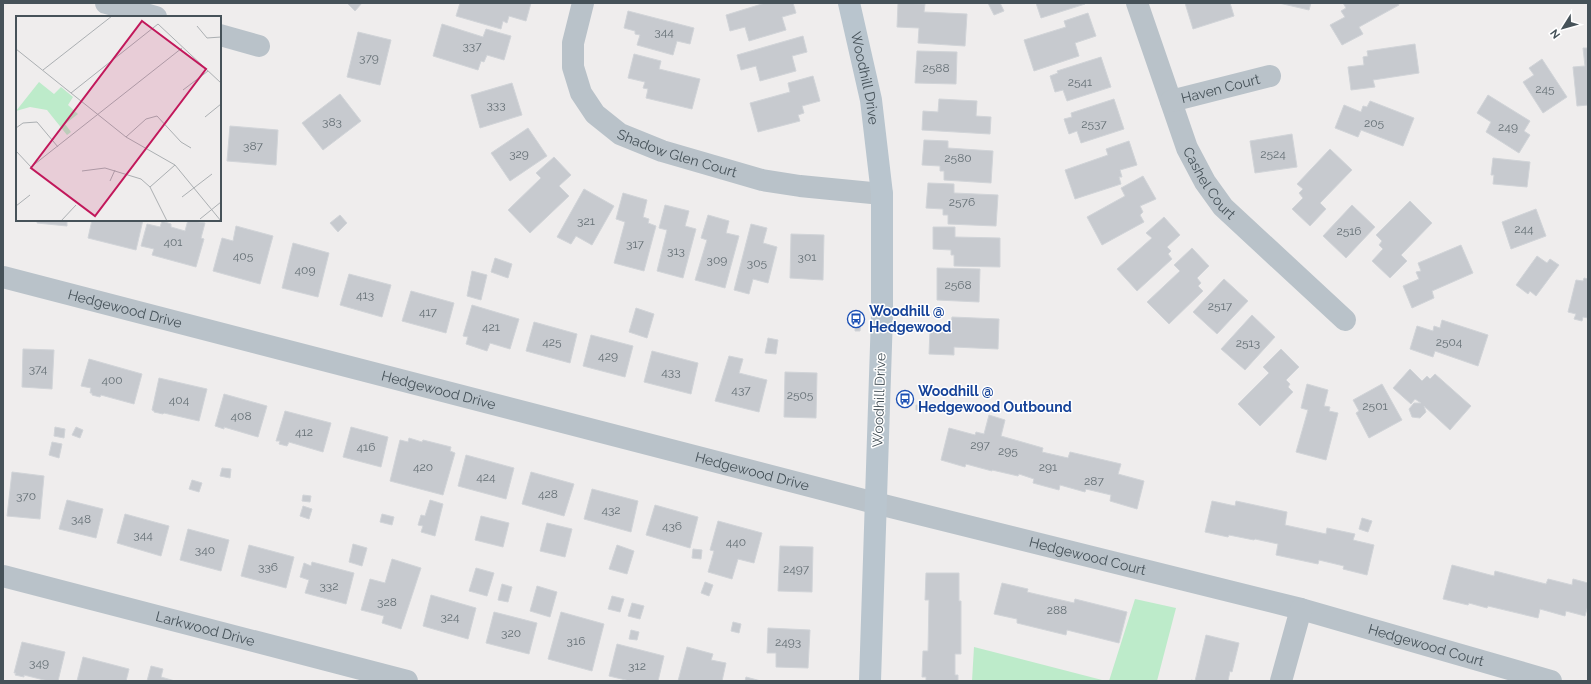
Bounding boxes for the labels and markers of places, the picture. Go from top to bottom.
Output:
place label: Woodhill @ Hedgewood [869,303,951,335]
bus stop icon: Woodhill @ Hedgewood [846,309,866,329]
place label: Woodhill @ Hedgewood Outbound [918,383,1072,415]
bus stop icon: Woodhill @ Hedgewood Outbound [895,389,915,409]

